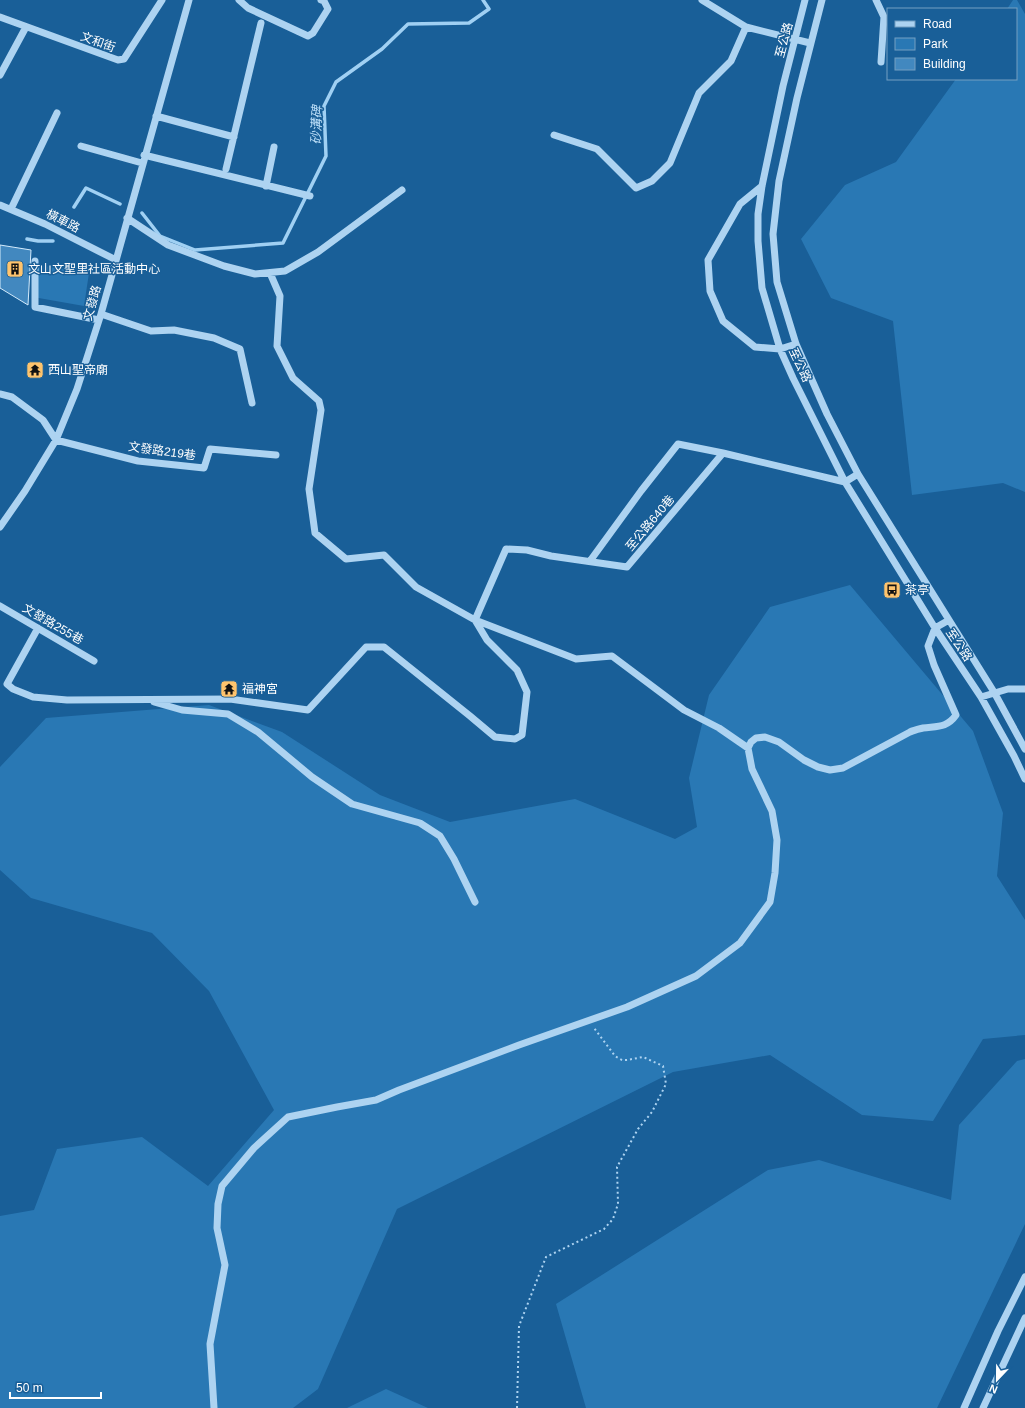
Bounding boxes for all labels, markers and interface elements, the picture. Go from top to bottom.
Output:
legend [887,8,1017,80]
text: Road [923,17,952,31]
street label: 至公路 [773,21,795,59]
street label: 文和街 [79,29,117,55]
text: Park [923,37,949,51]
text: Building [923,57,966,71]
water label: 砂溝碑 [308,103,325,145]
street label: 橫車路 [44,207,82,235]
building icon: 文山文聖里社區活動中心 [5,259,25,279]
place label: 文山文聖里社區活動中心 [28,262,160,276]
street label: 文發路 [80,284,104,322]
street label: 至公路 [786,346,814,384]
temple icon: 西山聖帝廟 [25,360,45,380]
place label: 西山聖帝廟 [48,363,108,377]
street label: 文發路219巷 [127,439,197,463]
street label: 至公路640巷 [623,492,677,554]
bus stop icon: 茶亭 [882,580,902,600]
place label: 茶亭 [905,583,929,597]
street label: 文發路255巷 [20,601,86,647]
street label: 至公路 [943,626,975,664]
temple icon: 福神宮 [219,679,239,699]
place label: 福神宮 [242,682,278,696]
north arrow [977,1360,1017,1400]
scale bar [10,1374,101,1400]
text: 50 m [16,1381,43,1395]
text: N [987,1382,999,1396]

